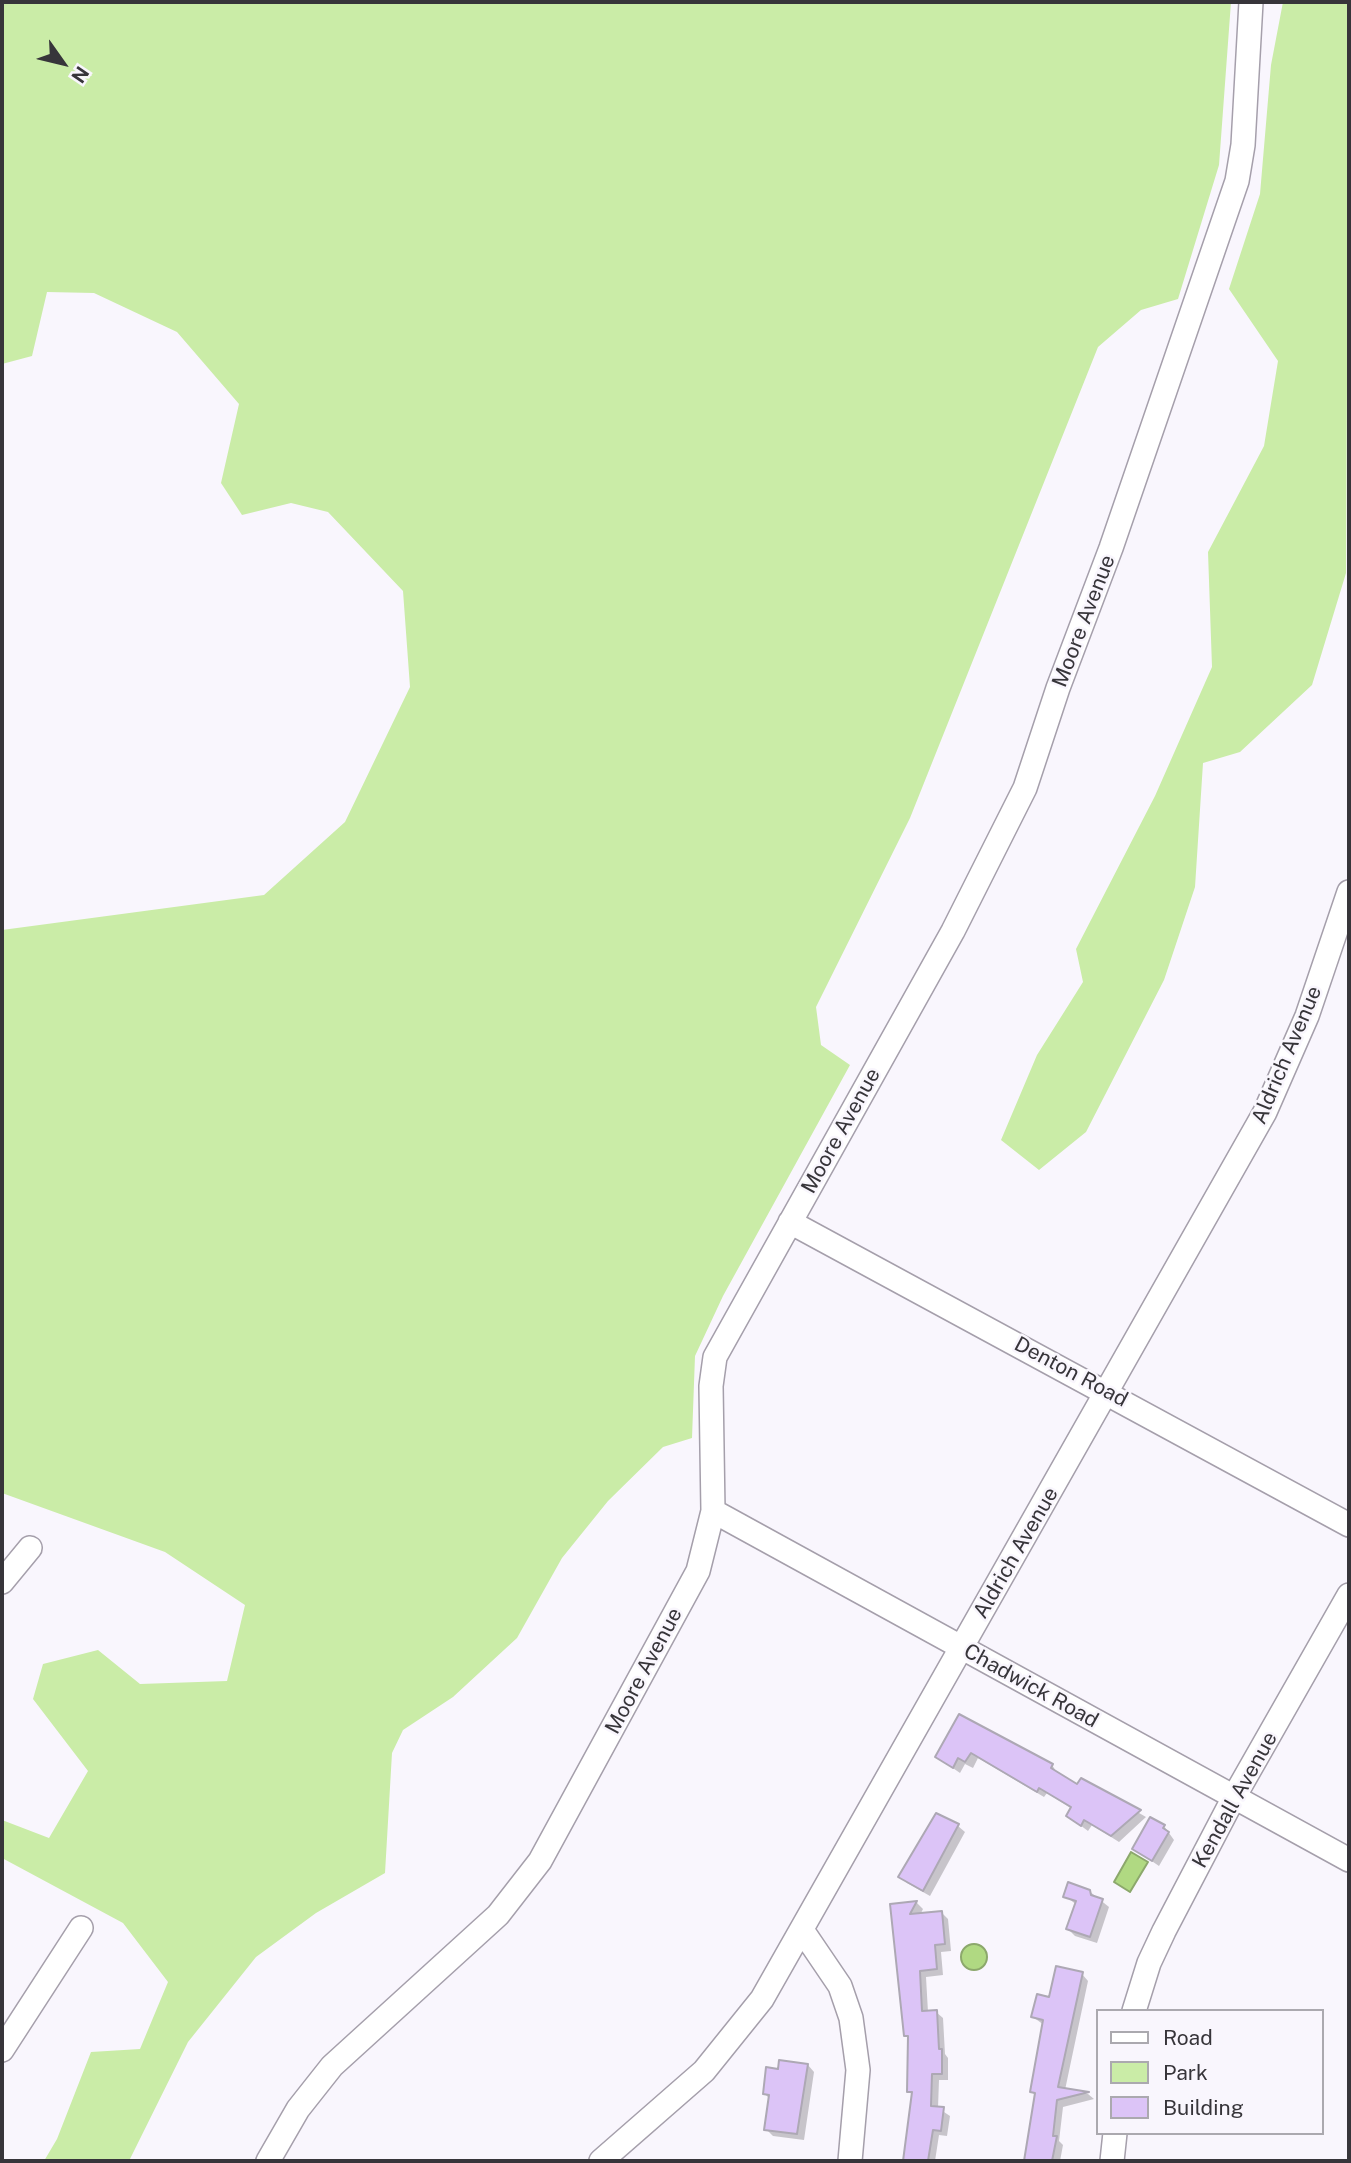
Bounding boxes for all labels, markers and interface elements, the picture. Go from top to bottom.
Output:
north arrow [28,28,98,98]
text: N [67,62,94,87]
street label: Moore Avenue [1047,551,1121,691]
street label: Aldrich Avenue [1247,982,1327,1128]
street label: Moore Avenue [796,1064,886,1198]
street label: Denton Road [1010,1332,1132,1412]
street label: Aldrich Avenue [968,1483,1064,1623]
street label: Moore Avenue [600,1604,688,1738]
street label: Chadwick Road [959,1639,1103,1733]
street label: Kendall Avenue [1187,1728,1283,1872]
legend [1096,2009,1323,2135]
text: Road [1163,2025,1213,2050]
text: Park [1163,2060,1208,2085]
text: Building [1163,2095,1244,2120]

